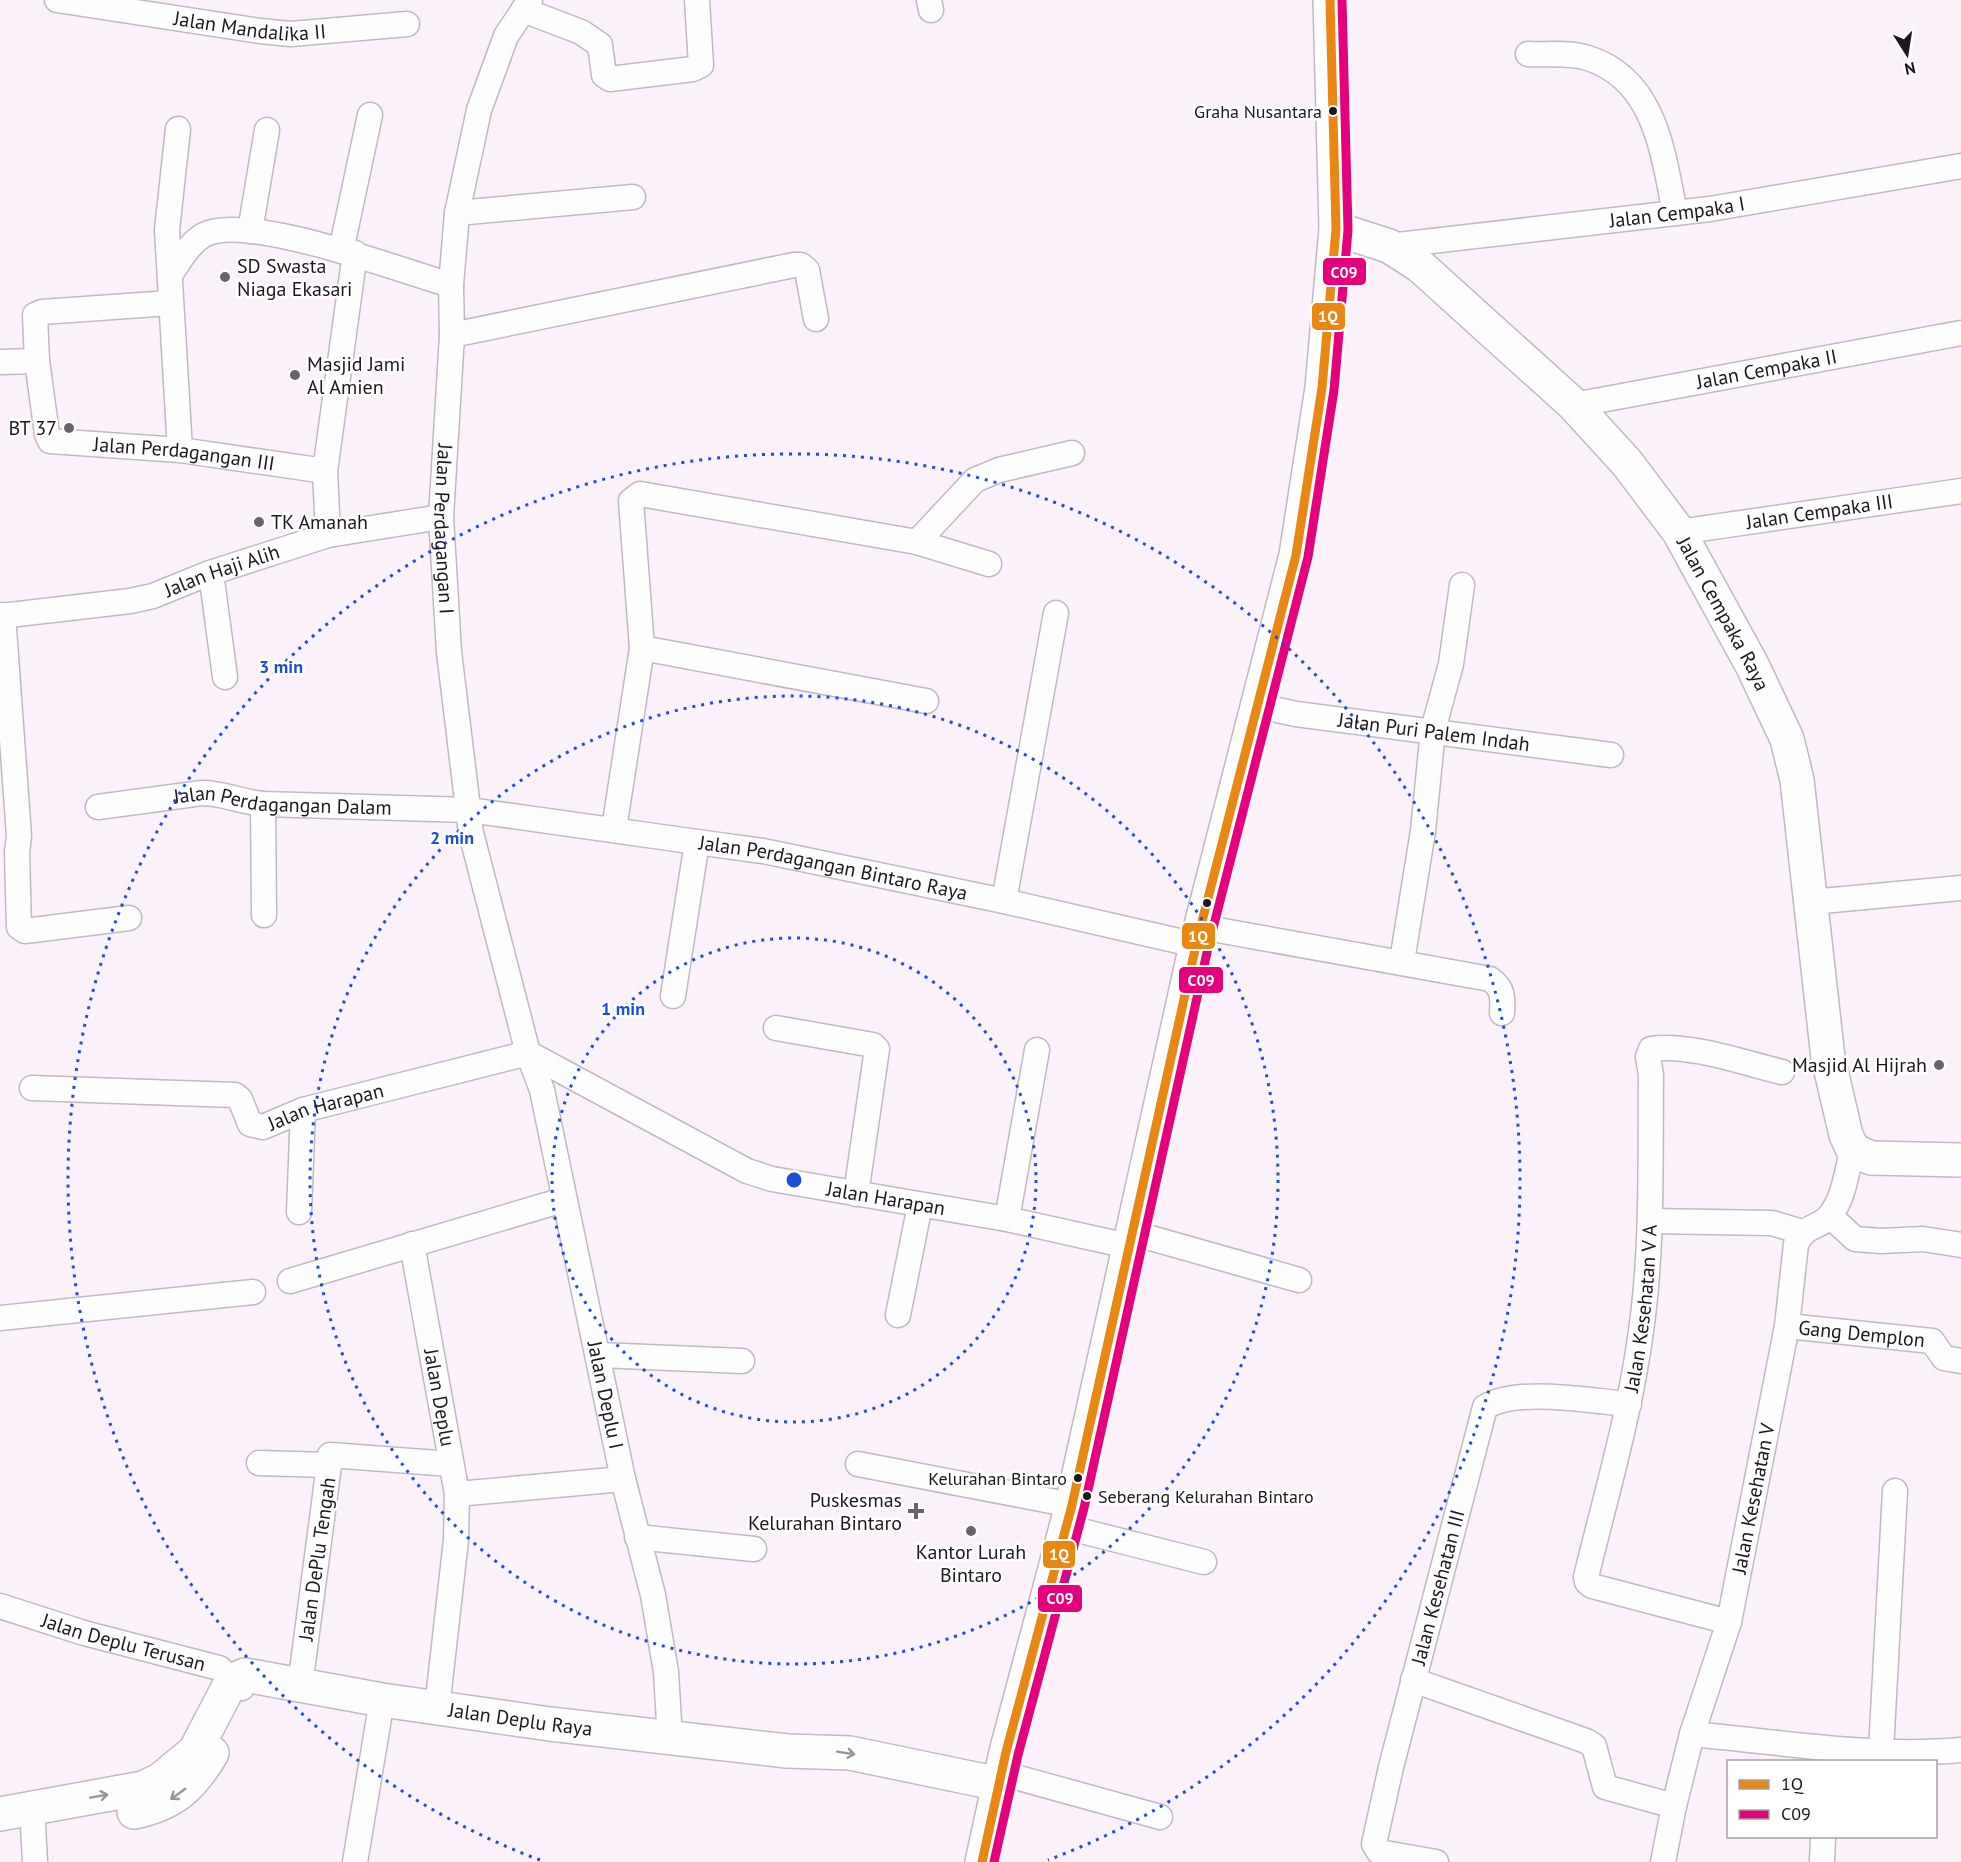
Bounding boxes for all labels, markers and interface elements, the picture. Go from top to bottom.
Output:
street label: Jalan Mandalika II [171,5,327,47]
north arrow [1877,24,1937,84]
text: N [1903,58,1917,80]
place label: Graha Nusantara [1194,100,1322,123]
marker: Graha Nusantara [1327,105,1339,117]
street label: Jalan Cempaka I [1607,190,1747,234]
place label: SD Swasta Niaga Ekasari [237,253,352,302]
line badge: C09 [1322,257,1367,286]
text: C09 [1330,262,1358,282]
marker: SD Swasta Niaga Ekasari [218,270,232,284]
line badge: 1Q [1311,302,1346,331]
text: 1Q [1318,306,1339,326]
street label: Jalan Cempaka II [1693,343,1839,395]
place label: Masjid Jami Al Amien [307,351,405,400]
marker: Masjid Jami Al Amien [288,368,302,382]
place label: BT 37 [8,415,57,441]
marker: BT 37 [62,421,76,435]
street label: Jalan Perdagangan III [92,431,276,477]
street label: Jalan Perdagangan I [428,442,460,615]
street label: Jalan Cempaka III [1743,488,1895,535]
place label: TK Amanah [271,509,368,535]
marker: TK Amanah [252,515,266,529]
street label: Jalan Cempaka Raya [1671,531,1775,695]
street label: Jalan Haji Alih [160,538,283,603]
text: 3 min [259,655,303,678]
street label: Jalan Puri Palem Indah [1336,706,1531,757]
street label: Jalan Perdagangan Dalam [171,780,392,821]
text: 2 min [430,826,474,849]
street label: Jalan Perdagangan Bintaro Raya [696,829,970,906]
unlabelled marker [1201,897,1213,909]
line badge: 1Q [1181,922,1216,950]
text: 1Q [1188,926,1209,946]
line badge: C09 [1178,966,1224,994]
text: C09 [1187,970,1215,990]
text: 1 min [601,997,645,1020]
place label: Masjid Al Hijrah [1792,1052,1927,1078]
marker: Masjid Al Hijrah [1932,1058,1946,1072]
street label: Jalan Harapan [263,1077,386,1137]
centre of rings [784,1170,804,1190]
street label: Jalan Harapan [824,1175,947,1221]
street label: Jalan Kesehatan V A [1618,1224,1663,1395]
street label: Gang Demplon [1797,1314,1926,1353]
street label: Jalan Deplu I [581,1338,629,1451]
street label: Jalan Deplu [418,1346,461,1448]
street label: Jalan Kesehatan V [1726,1421,1781,1577]
place label: Kelurahan Bintaro [928,1467,1067,1490]
marker: Kelurahan Bintaro [1072,1472,1084,1484]
street label: Jalan DePlu Tengah [293,1476,341,1643]
place label: Seberang Kelurahan Bintaro [1098,1485,1314,1508]
place label: Puskesmas Kelurahan Bintaro [748,1487,902,1536]
marker: Seberang Kelurahan Bintaro [1081,1490,1093,1502]
marker: Puskesmas Kelurahan Bintaro [907,1502,925,1520]
street label: Jalan Kesehatan III [1405,1507,1471,1668]
marker: Kantor Lurah Bintaro [964,1524,978,1538]
place label: Kantor Lurah Bintaro [916,1539,1026,1588]
line badge: 1Q [1042,1540,1076,1569]
text: 1Q [1049,1544,1070,1564]
line badge: C09 [1037,1584,1083,1613]
text: C09 [1046,1588,1074,1608]
street label: Jalan Deplu Terusan [37,1607,208,1677]
street label: Jalan Deplu Raya [446,1697,594,1742]
one-way arrow [835,1748,855,1759]
legend [1727,1760,1937,1838]
text: 1Q [1781,1772,1804,1795]
one-way arrow [170,1788,186,1800]
one-way arrow [88,1790,108,1801]
text: C09 [1781,1802,1811,1825]

